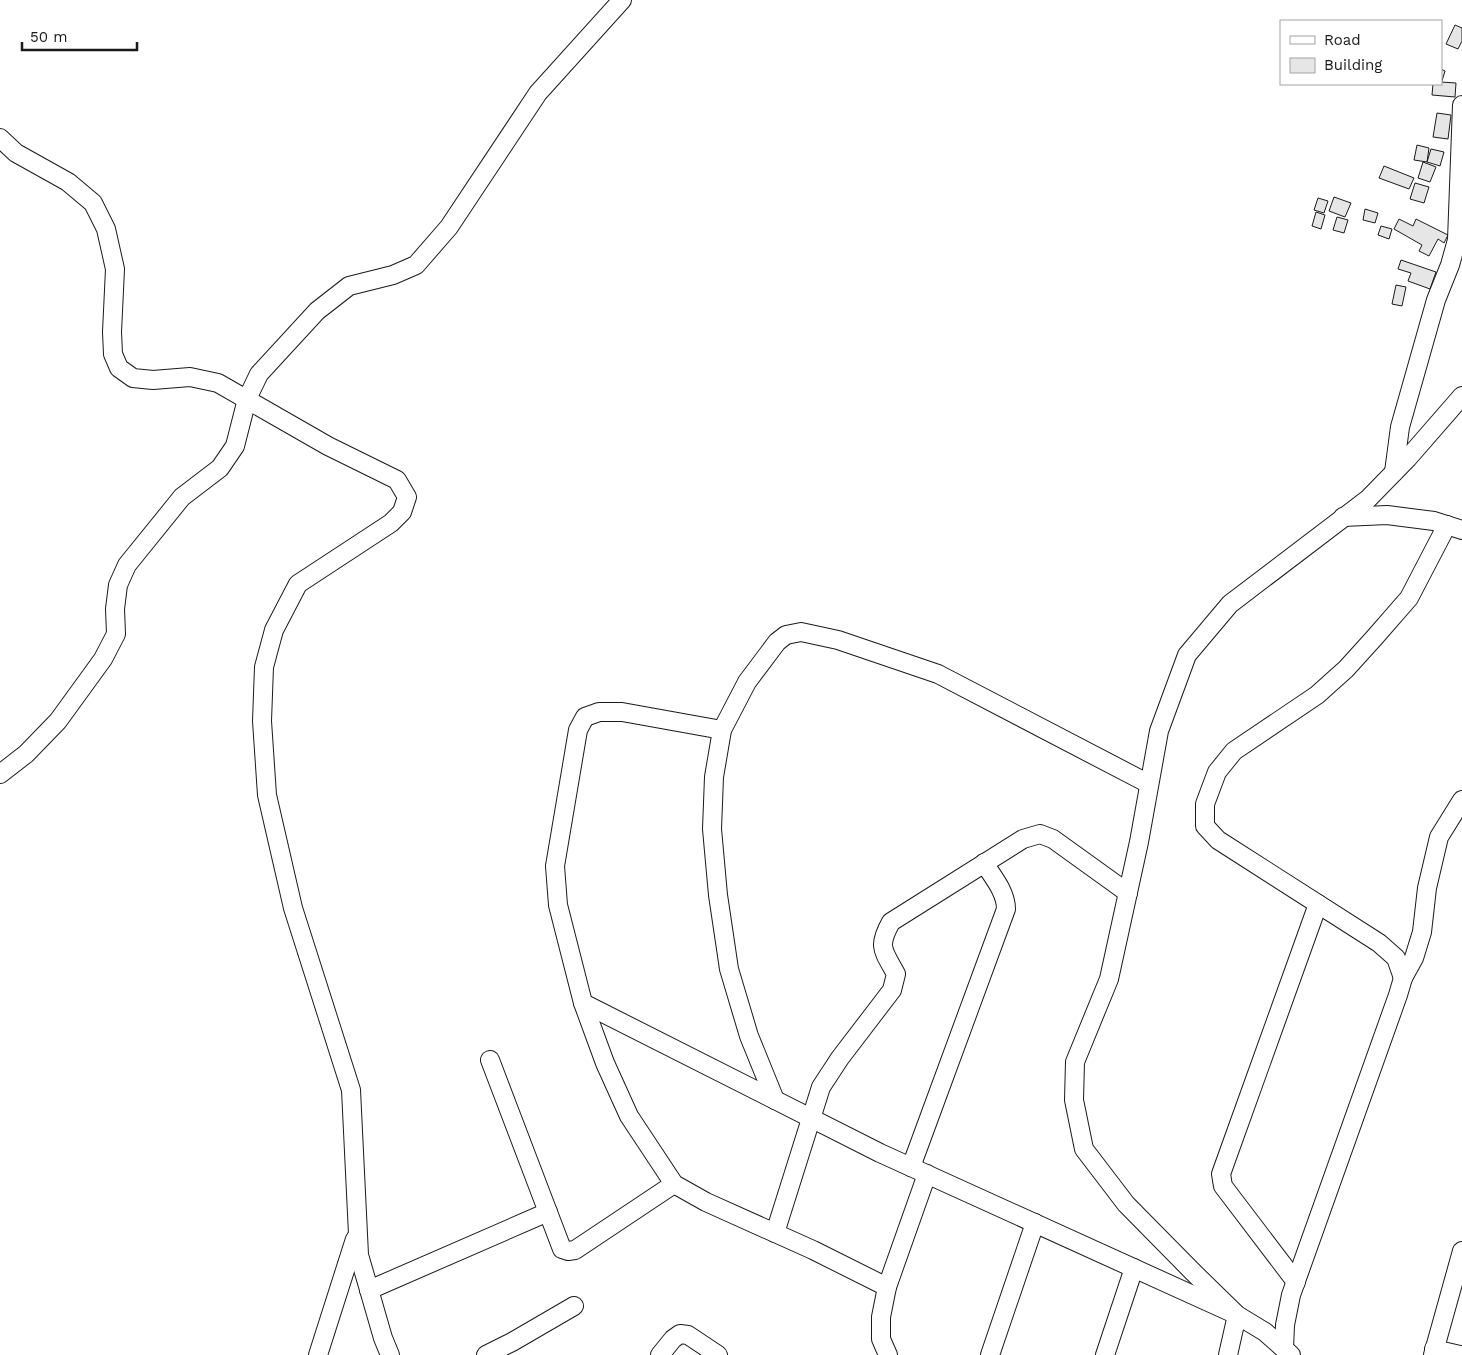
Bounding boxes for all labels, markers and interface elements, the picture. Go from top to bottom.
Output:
scale bar [22,20,138,52]
legend [1280,20,1442,85]
text: 50 m [30,28,67,46]
text: Road [1324,31,1361,49]
text: Building [1324,56,1382,74]

